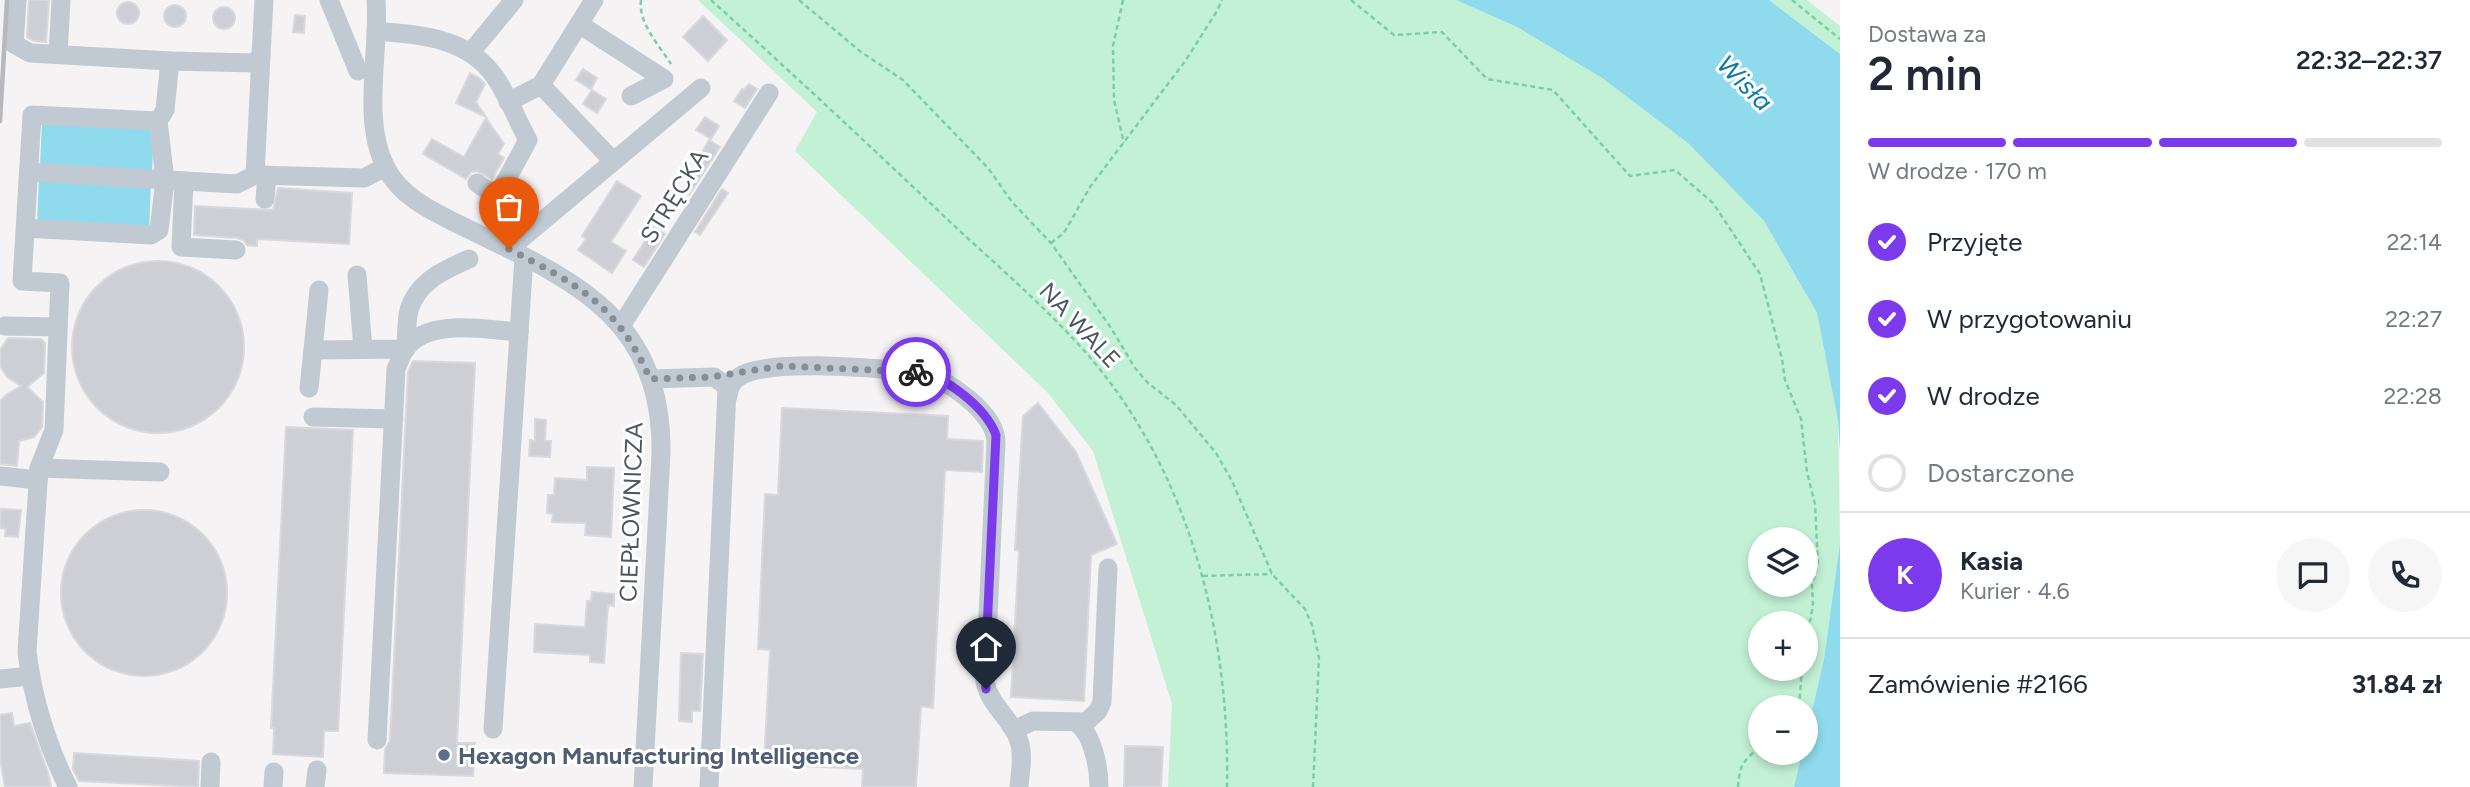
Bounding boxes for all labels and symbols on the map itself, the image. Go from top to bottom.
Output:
water label: Wisła [1710,48,1780,118]
street label: STRĘCKA [634,143,715,248]
pin [479,177,539,249]
street label: NA WALE [1033,276,1127,374]
courier [881,337,951,407]
street label: CIEPŁOWNICZA [613,421,649,602]
pin [956,617,1016,689]
place label: Hexagon Manufacturing Intelligence [458,741,859,770]
marker: Hexagon Manufacturing Intelligence [436,747,452,763]

